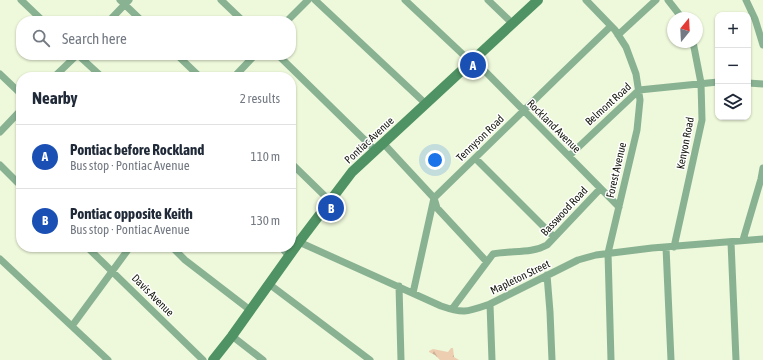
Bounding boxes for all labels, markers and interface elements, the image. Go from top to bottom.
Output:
north arrow [667,12,703,48]
map controls [715,12,751,120]
button: + [715,12,751,48]
search box [16,16,296,60]
icon: search [30,27,52,49]
text: Search here [62,30,127,47]
button: − [715,48,751,84]
pin: A [460,50,486,80]
street label: Belmont Road [583,80,633,128]
button: layers [715,84,751,120]
text: Nearby [32,88,78,108]
text: 2 results [240,91,280,106]
street label: Rockland Avenue [525,97,583,155]
street label: Tennyson Road [454,112,506,164]
street label: Pontiac Avenue [342,114,396,166]
street label: Kenyon Road [674,116,696,170]
text: Pontiac before Rockland [70,141,204,158]
street label: Forest Avenue [604,141,628,199]
text: A [42,149,48,164]
text: 110 m [251,149,280,164]
your location [425,150,445,170]
text: Bus stop · Pontiac Avenue [70,158,190,173]
street label: Basswood Road [538,184,590,238]
pin: B [318,193,344,223]
text: Pontiac opposite Keith [70,205,193,222]
text: B [42,213,48,228]
text: 130 m [251,213,280,228]
text: Bus stop · Pontiac Avenue [70,222,190,237]
street label: Mapleton Street [488,257,552,297]
street label: Davis Avenue [130,272,176,318]

